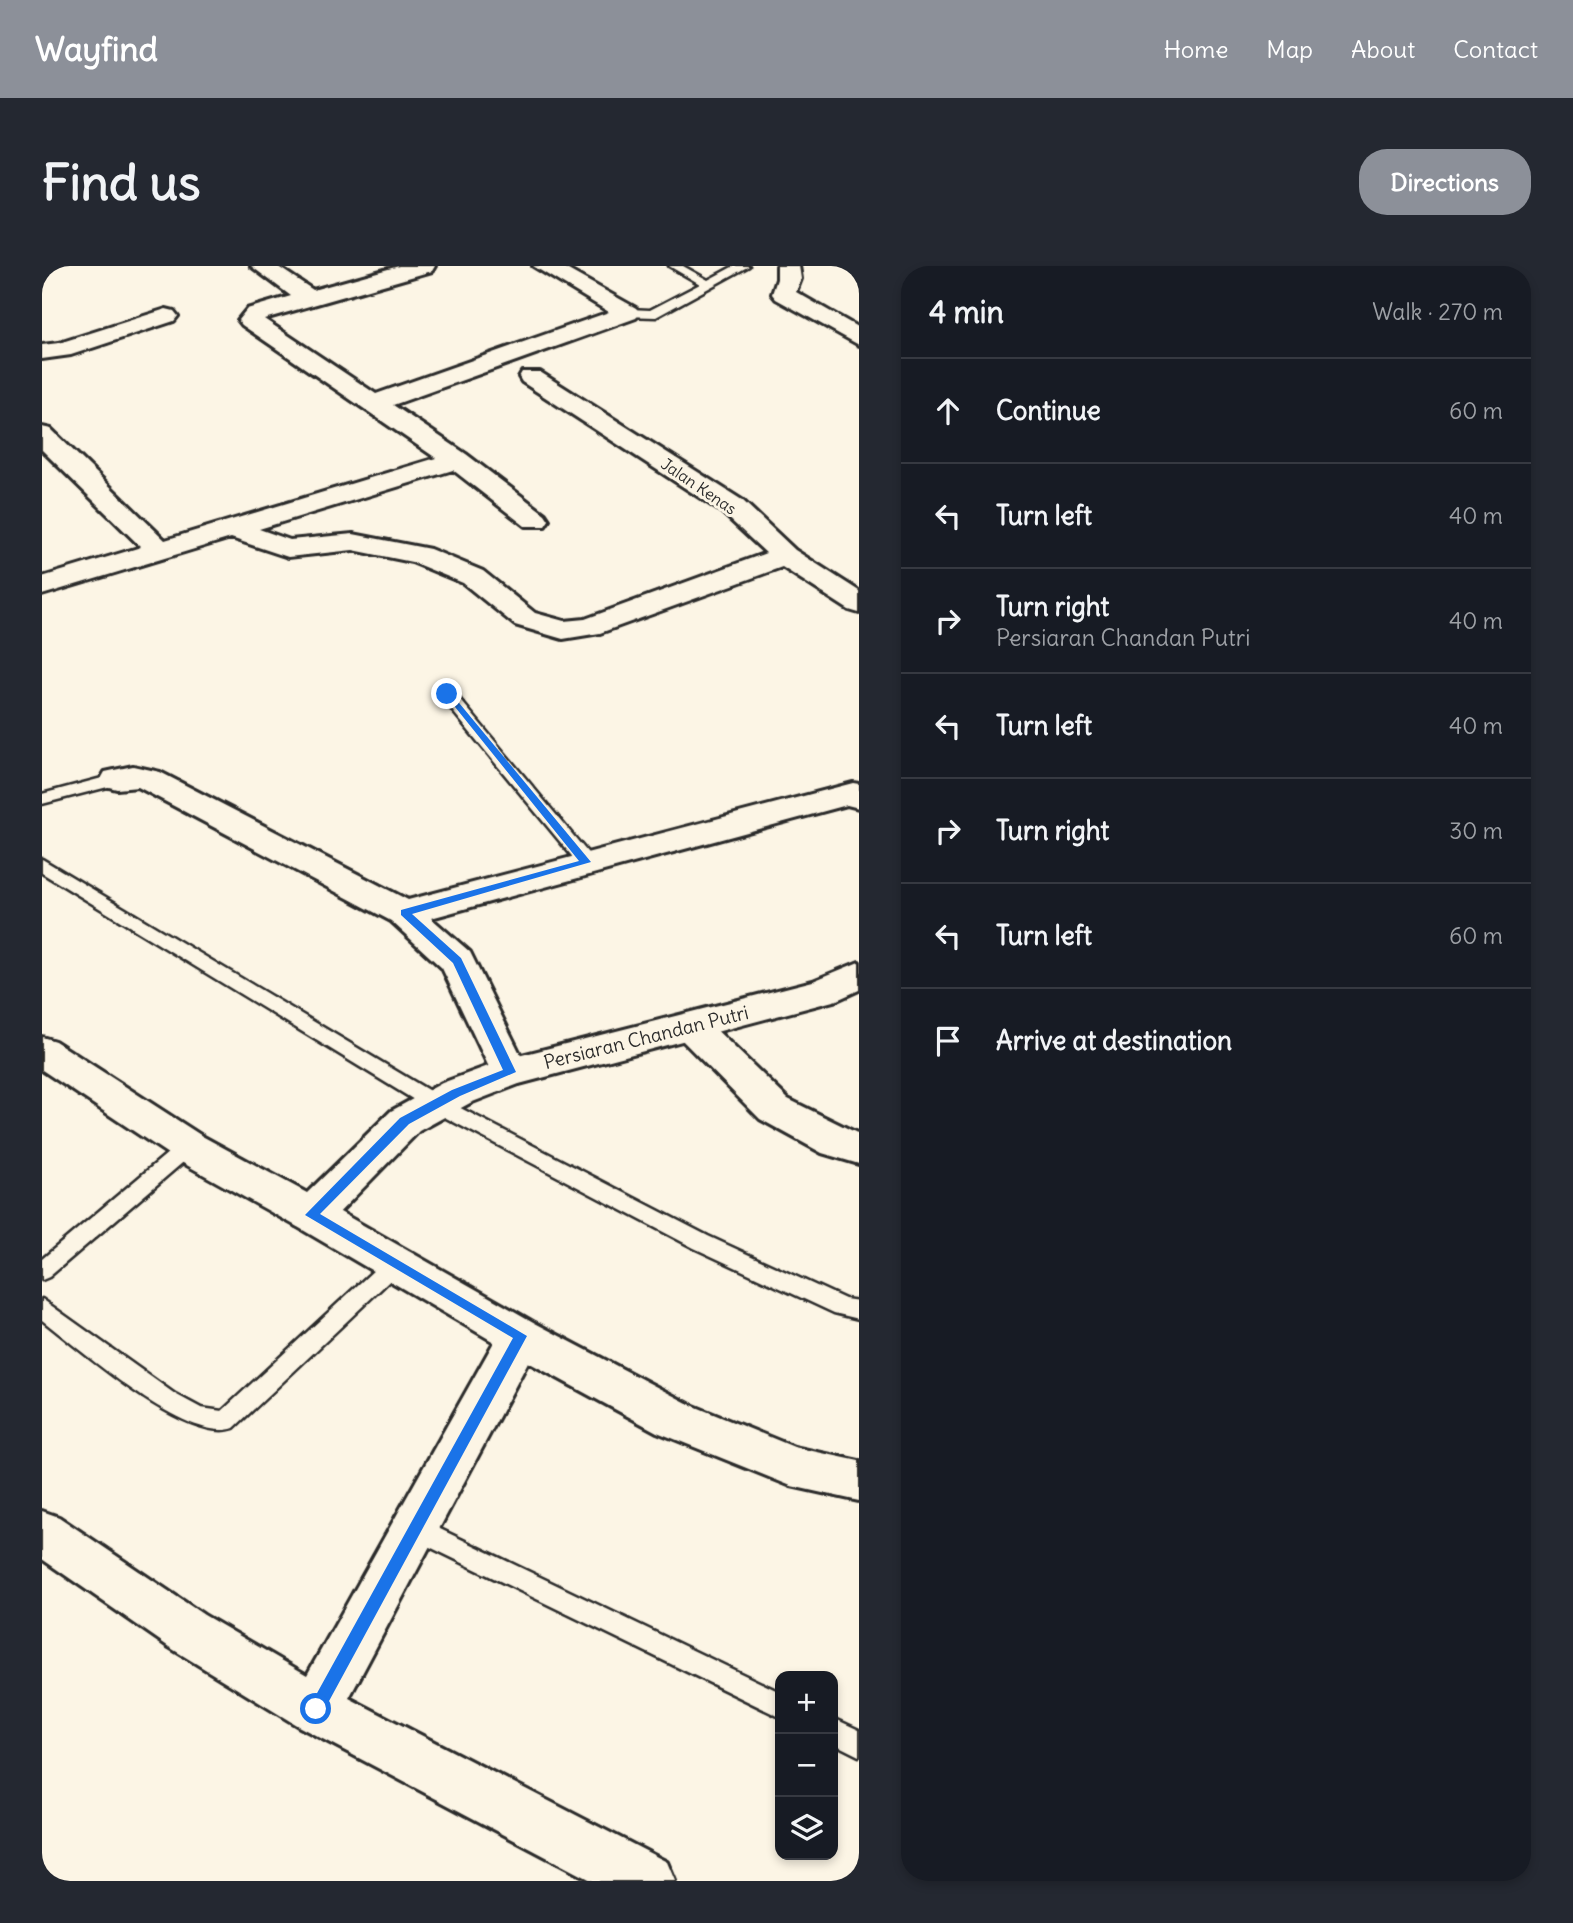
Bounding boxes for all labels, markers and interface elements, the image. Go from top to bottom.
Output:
text: Wayfind [35,28,158,70]
text: Home [1164,34,1228,64]
text: Map [1266,34,1313,64]
text: About [1351,34,1415,64]
text: Contact [1453,34,1538,64]
button: Directions [1359,149,1531,215]
text: Find us [42,152,200,213]
text: 4 min [929,293,1004,331]
text: Walk · 270 m [1372,297,1503,326]
icon: ahead [929,392,967,430]
text: Continue [996,394,1101,427]
text: 60 m [1449,396,1503,425]
street label: Jalan Kenas [657,453,741,519]
icon: left [929,497,967,535]
text: Turn left [996,499,1092,532]
text: 40 m [1449,501,1503,530]
text: Turn right [996,590,1109,623]
icon: right [929,602,967,640]
text: 40 m [1449,606,1503,635]
text: Persiaran Chandan Putri [996,623,1250,652]
route end [431,678,462,709]
icon: left [929,707,967,745]
text: Turn left [996,709,1092,742]
text: 40 m [1449,711,1503,740]
icon: right [929,812,967,850]
text: Turn right [996,814,1109,847]
text: 30 m [1449,816,1503,845]
icon: left [929,917,967,955]
text: Turn left [996,919,1092,952]
text: 60 m [1449,921,1503,950]
street label: Persiaran Chandan Putri [541,1000,751,1074]
icon: arrive [929,1022,967,1060]
text: Arrive at destination [996,1024,1232,1057]
map controls [775,1671,838,1860]
button: + [775,1671,838,1734]
route start [300,1693,331,1724]
button: − [775,1734,838,1797]
button: layers [775,1797,838,1860]

